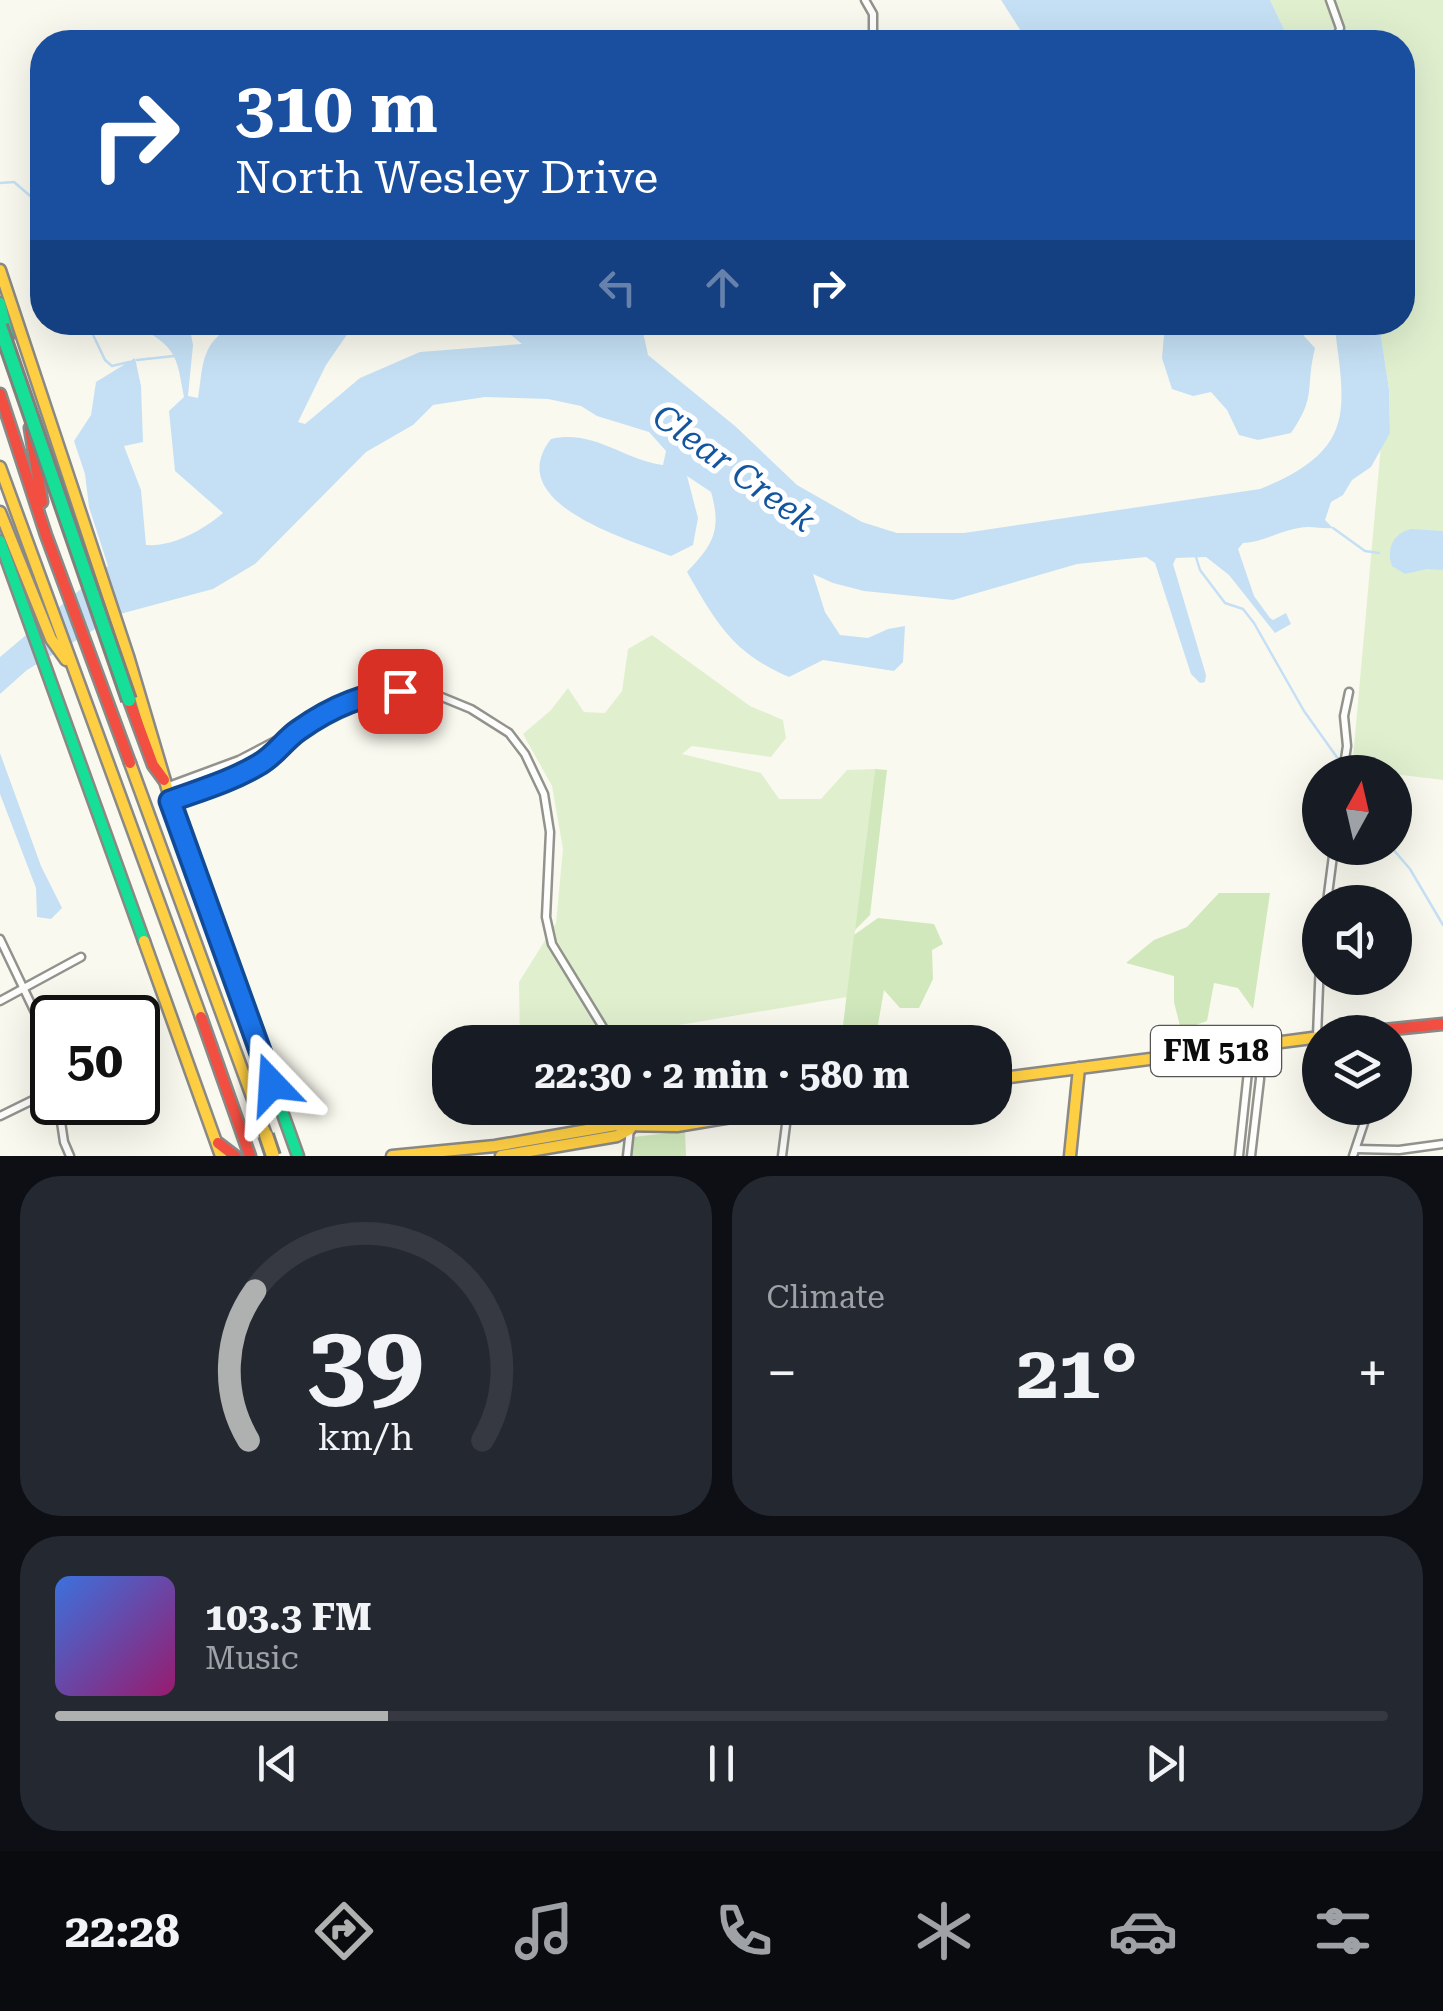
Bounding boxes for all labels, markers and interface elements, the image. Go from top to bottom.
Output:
text: 310 m [235,67,438,149]
icon: right [70,70,200,200]
text: North Wesley Drive [235,151,658,204]
icon: left [590,260,645,315]
icon: ahead [695,260,750,315]
icon: right [800,260,855,315]
water label: Clear Creek [645,396,823,541]
pin [358,649,443,734]
icon: arrive [373,664,428,719]
north arrow [1302,755,1412,865]
map controls [1302,755,1412,1125]
button: sound [1302,885,1412,995]
speed limit sign: 50 [30,995,160,1125]
button: layers [1302,1015,1412,1125]
road number: FM 518 [1151,1026,1281,1076]
position arrow [220,1032,324,1136]
text: 22:30 · 2 min · 580 m [535,1053,909,1097]
text: Climate [767,1278,885,1316]
text: 39 [308,1302,424,1423]
text: 21° [1017,1328,1138,1416]
text: − [767,1341,797,1405]
text: + [1357,1341,1388,1405]
text: km/h [318,1417,414,1459]
text: 103.3 FM [205,1595,372,1639]
text: Music [205,1639,299,1677]
icon: previous [250,1736,305,1791]
icon: pause [694,1736,749,1791]
icon: next [1138,1736,1193,1791]
icon: directions [309,1896,379,1966]
icon: music [509,1896,579,1966]
icon: phone [709,1896,779,1966]
icon: climate [909,1896,979,1966]
icon: car [1108,1896,1178,1966]
icon: filters [1308,1896,1378,1966]
text: 22:28 [65,1905,180,1958]

